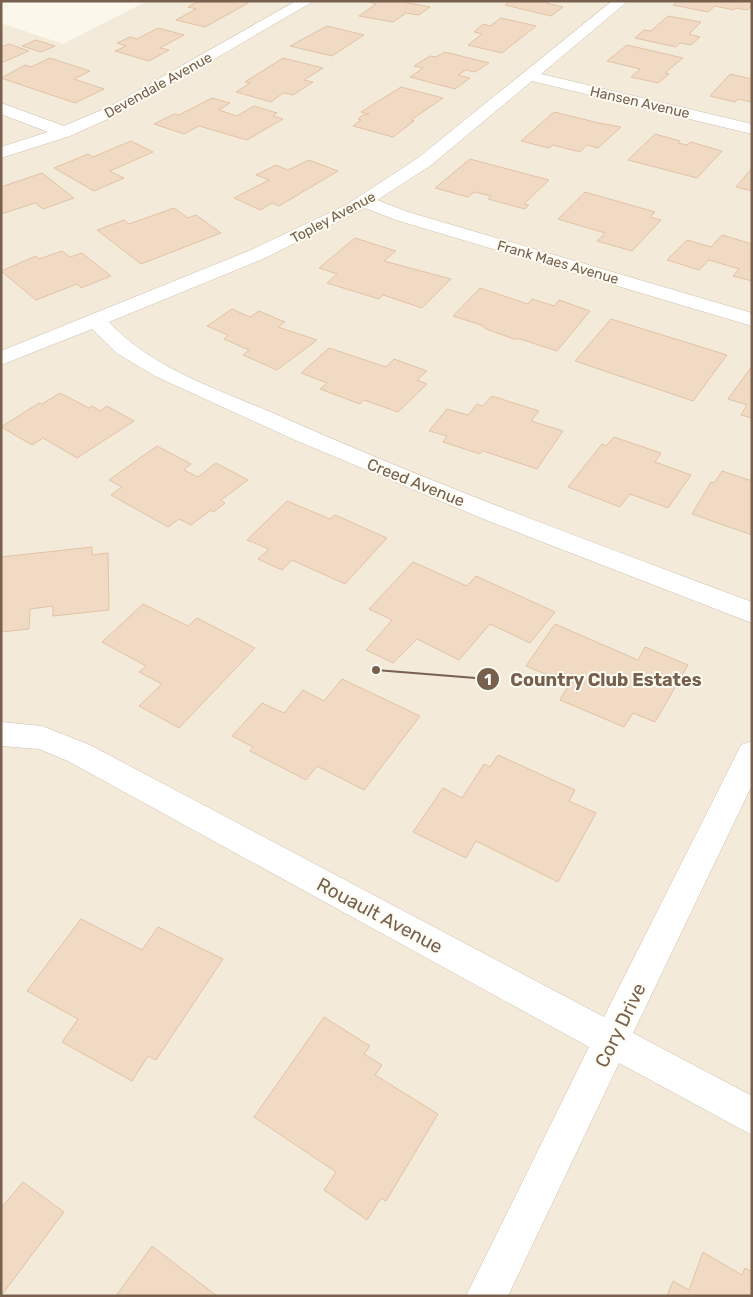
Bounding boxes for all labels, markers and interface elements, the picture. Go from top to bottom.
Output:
street label: Devendale Avenue [101,49,215,122]
street label: Hansen Avenue [588,83,692,122]
street label: Topley Avenue [288,188,379,247]
street label: Frank Maes Avenue [495,237,621,288]
street label: Creed Avenue [364,454,467,511]
callout: Country Club Estates [475,663,712,696]
text: Country Club Estates [510,669,702,691]
text: 1 [484,671,492,689]
street label: Rouault Avenue [313,873,447,958]
street label: Cory Drive [590,979,651,1071]

